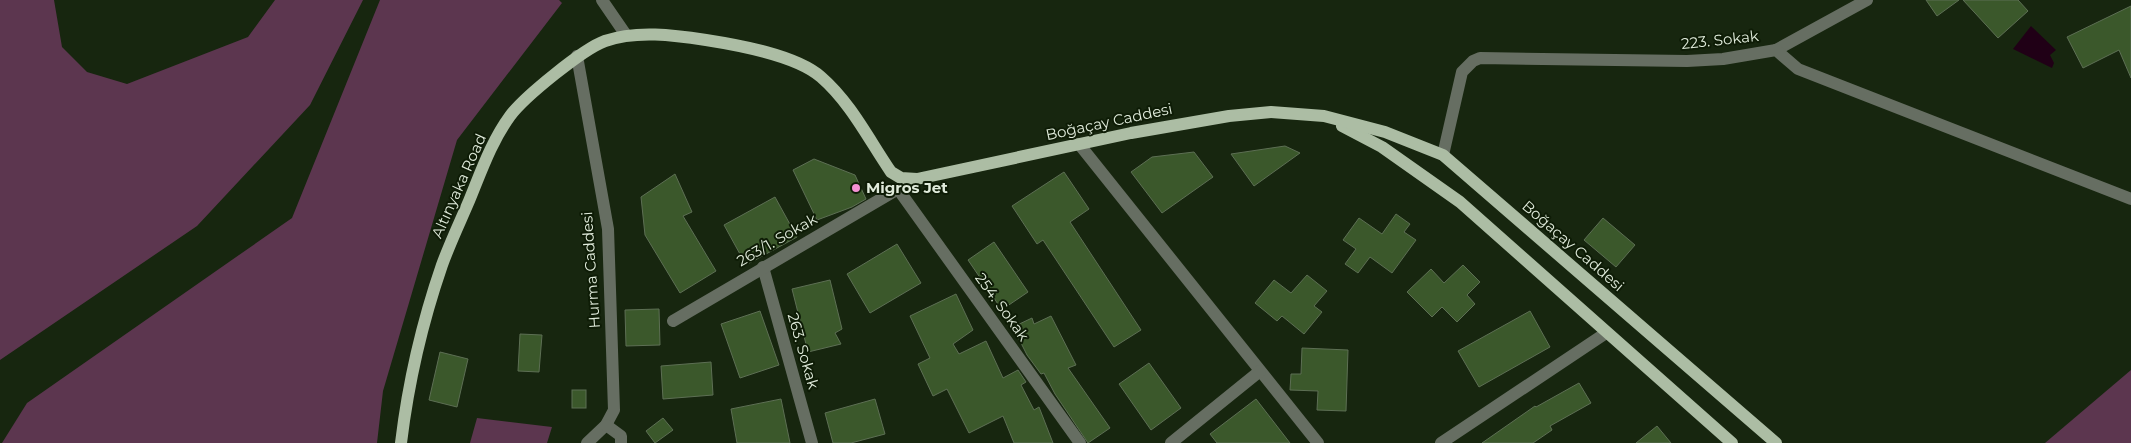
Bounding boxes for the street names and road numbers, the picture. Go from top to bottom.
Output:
street label: 223. Sokak [1680,26,1760,53]
street label: Boğaçay Caddesi [1044,99,1174,144]
street label: Altınyaka Road [427,131,490,241]
street label: Boğaçay Caddesi [1518,196,1628,295]
street label: 263/1. Sokak [733,209,820,270]
street label: Hurma Caddesi [577,211,604,329]
street label: 254. Sokak [971,269,1034,345]
street label: 263. Sokak [784,311,823,391]

